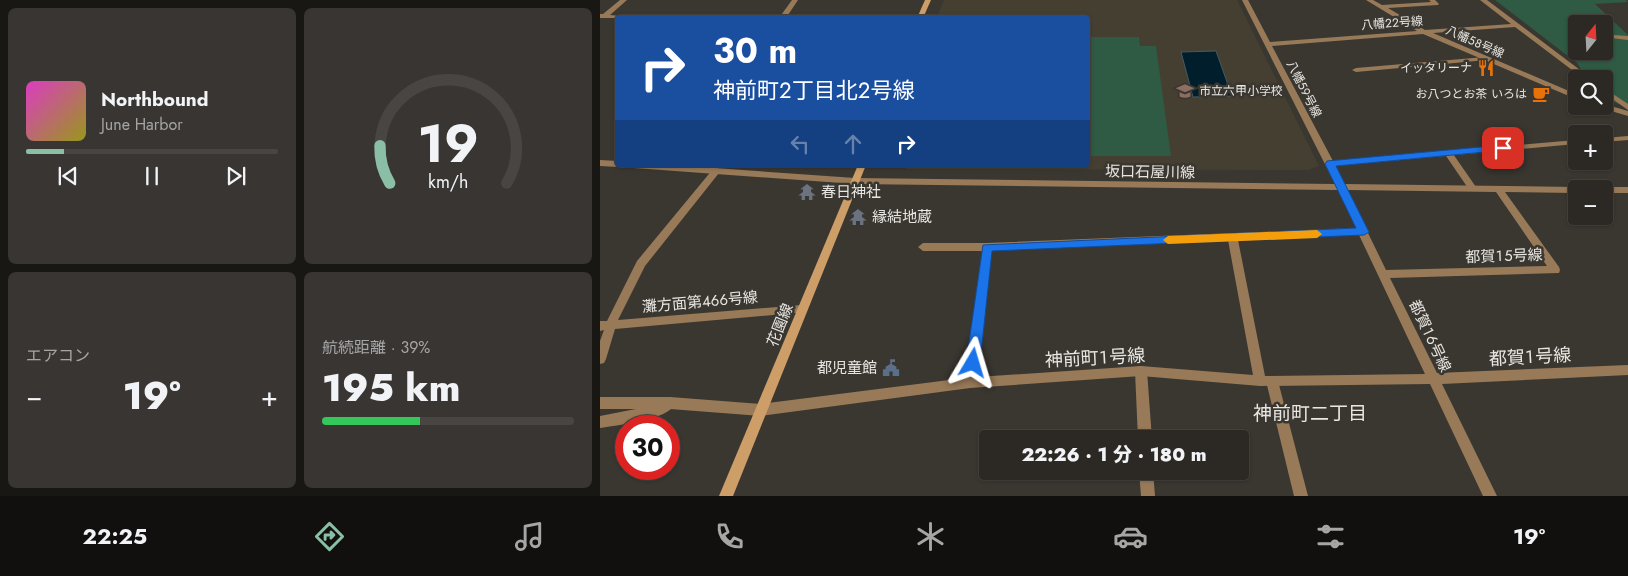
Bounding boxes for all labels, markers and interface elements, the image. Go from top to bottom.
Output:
street label: 八幡２２号線 [1360,12,1424,34]
north arrow [1568,15,1612,60]
map controls [1568,15,1613,225]
street label: 八幡５８号線 [1443,21,1507,63]
text: 30 m [713,26,797,76]
icon: right [630,35,695,100]
street label: 八幡５９号線 [1282,57,1326,121]
restaurant icon: イッタリーナ [1476,58,1496,78]
place label: イッタリーナ [1400,59,1472,77]
button: search [1568,70,1613,115]
text: 神前町２丁目北２号線 [713,74,915,106]
school or university icon: 市立六甲小学校 [1175,81,1195,101]
place label: 市立六甲小学校 [1199,82,1283,100]
cafe icon: お八つとお茶 いろは [1531,84,1551,104]
place label: お八つとお茶 いろは [1415,85,1527,103]
text: Northbound [101,86,208,113]
text: 19 [417,106,479,182]
text: June Harbor [101,113,183,136]
button: + [1568,125,1613,170]
pin [1482,127,1524,169]
icon: left [786,130,814,158]
icon: ahead [839,130,867,158]
icon: right [892,130,920,158]
icon: arrive [1489,134,1517,162]
street label: 坂口石屋川線 [1105,160,1195,184]
icon: previous [54,162,82,190]
icon: pause [138,162,166,190]
icon: next [222,162,250,190]
text: km/h [428,169,468,195]
button: − [1568,180,1613,225]
place label: 春日神社 [821,181,881,203]
temple icon: 春日神社 [797,182,817,202]
place label: 縁結地蔵 [872,206,932,228]
temple icon: 縁結地蔵 [848,207,868,227]
street label: 都賀１５号線 [1465,244,1543,268]
street label: 灘方面第４６６号線 [641,286,759,318]
street label: 都賀１６号線 [1404,296,1456,376]
street label: 花園線 [761,300,799,350]
text: 航続距離 · 39% [322,336,430,359]
position arrow [946,336,998,388]
street label: 神前町１号線 [1044,342,1146,374]
street label: 都賀１号線 [1488,342,1572,372]
text: エアコン [26,344,90,367]
place label: 都児童館 [817,357,877,379]
public building icon: 都児童館 [881,358,901,378]
text: 195 km [322,360,460,415]
text: 19° [123,368,181,423]
text: − [26,376,43,417]
text: + [261,376,278,417]
district label: 神前町二丁目 [1253,400,1367,427]
speed limit sign: 30 [615,415,680,480]
text: 22:26 · 1 分 · 180 m [1021,441,1207,468]
icon: directions [312,519,347,554]
icon: music [512,519,547,554]
icon: phone [712,519,747,554]
icon: climate [913,519,948,554]
icon: car [1113,519,1148,554]
icon: filters [1313,519,1348,554]
text: 22:25 [83,520,147,552]
text: 19° [1513,520,1545,552]

